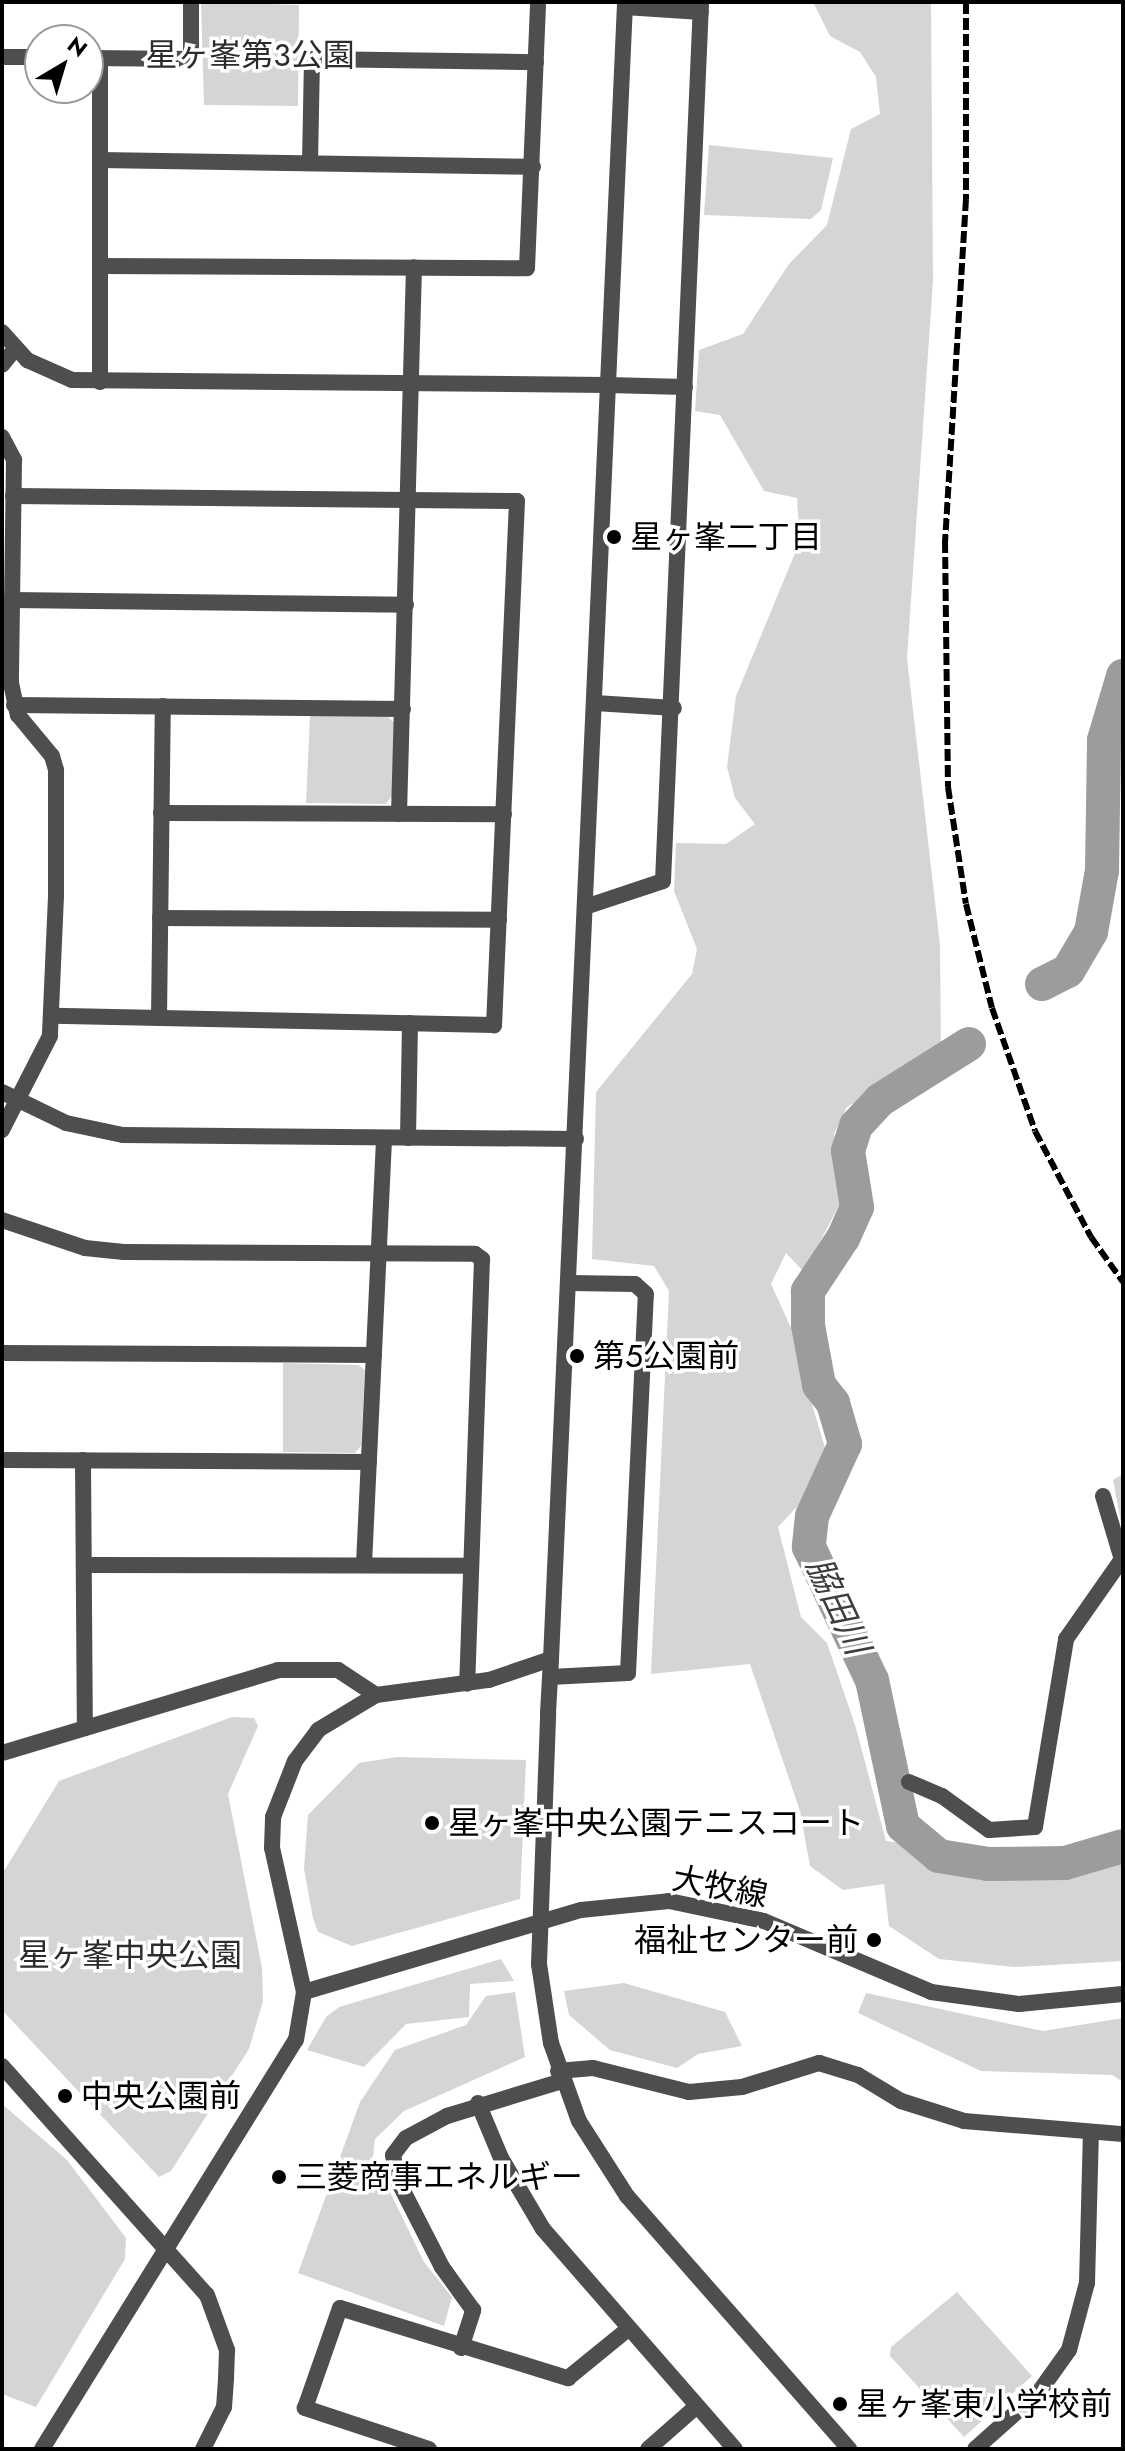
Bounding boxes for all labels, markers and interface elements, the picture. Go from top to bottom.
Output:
north arrow [24,24,104,104]
text: N [61,29,94,65]
park label: 星ヶ峯第3公園 [145,36,355,74]
place label: 星ヶ峯二丁目 [630,518,822,556]
marker: 星ヶ峯二丁目 [605,528,623,546]
place label: 第5公園前 [593,1337,739,1375]
marker: 第5公園前 [568,1347,586,1365]
water label: 脇田川 [798,1551,878,1661]
place label: 星ヶ峯中央公園テニスコート [448,1804,864,1842]
marker: 星ヶ峯中央公園テニスコート [423,1814,441,1832]
street label: 大牧線 [669,1859,771,1915]
place label: 福祉センター前 [634,1921,858,1959]
marker: 福祉センター前 [865,1931,883,1949]
park label: 星ヶ峯中央公園 [18,1936,242,1974]
place label: 中央公園前 [81,2077,241,2115]
marker: 中央公園前 [56,2087,74,2105]
place label: 三菱商事エネルギー [295,2158,583,2196]
marker: 三菱商事エネルギー [270,2168,288,2186]
place label: 星ヶ峯東小学校前 [856,2385,1112,2423]
marker: 星ヶ峯東小学校前 [831,2395,849,2413]

